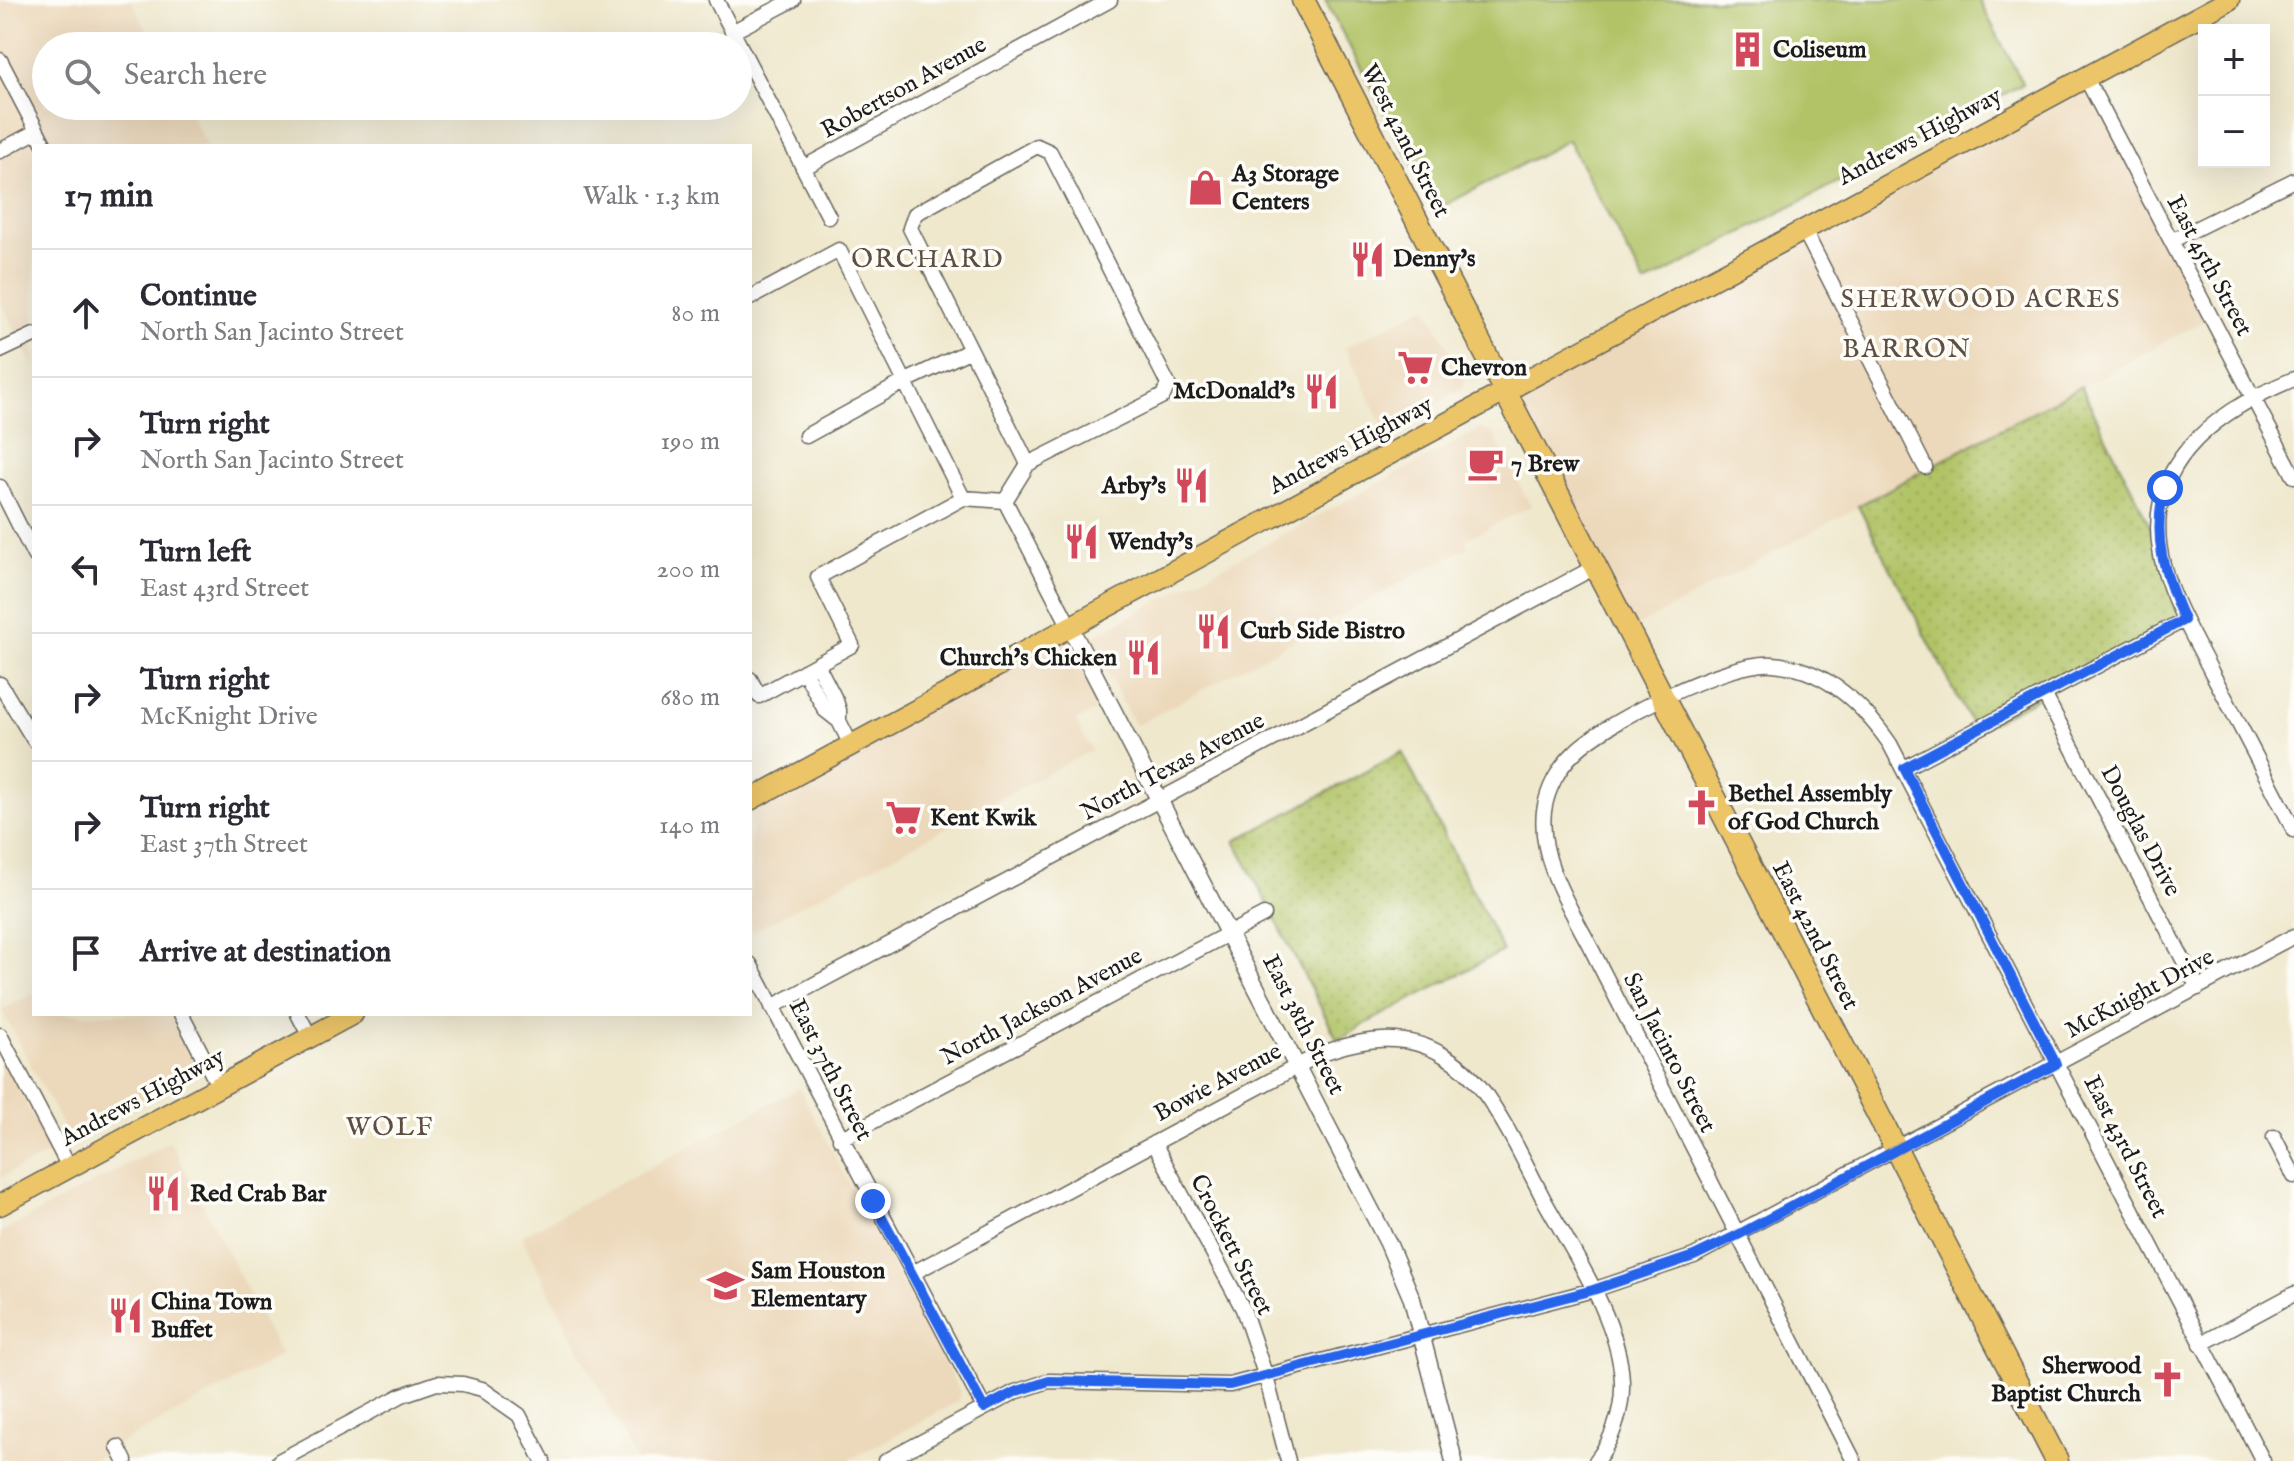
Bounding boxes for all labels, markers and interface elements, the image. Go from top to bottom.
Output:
map controls [2198,24,2270,168]
button: + [2198,24,2270,96]
street label: Robertson Avenue [816,30,992,146]
building icon: Coliseum [1728,31,1766,69]
search box [32,32,752,120]
place label: Coliseum [1773,35,1867,66]
icon: search [60,54,104,98]
text: Search here [124,57,267,95]
street label: West 42nd Street [1353,59,1457,223]
street label: Andrews Highway [1832,81,2007,194]
button: − [2198,96,2270,168]
place label: A3 Storage Centers [1231,159,1339,218]
shop icon: A3 Storage Centers [1187,169,1225,207]
text: 17 min [64,175,153,218]
text: Walk · 1.3 km [583,180,720,213]
street label: East 45th Street [2159,190,2259,342]
restaurant icon: Denny's [1348,240,1386,278]
district label: ORCHARD [851,243,1005,276]
place label: Denny's [1393,244,1476,275]
text: Continue [140,278,257,316]
district label: SHERWOOD ACRES [1840,283,2122,316]
icon: ahead [64,291,108,335]
text: 80 m [671,297,720,330]
text: North San Jacinto Street [140,316,404,349]
district label: BARRON [1842,333,1972,366]
supermarket icon: Chevron [1396,349,1434,387]
place label: Chevron [1441,353,1527,384]
restaurant icon: McDonald's [1302,372,1340,410]
place label: McDonald's [1173,376,1296,407]
street label: Andrews Highway [1263,390,1438,503]
text: Turn right [140,406,270,444]
icon: right [64,419,108,463]
text: 190 m [660,425,720,458]
text: North San Jacinto Street [140,444,404,477]
cafe icon: 7 Brew [1466,445,1504,483]
place label: 7 Brew [1511,449,1580,480]
restaurant icon: Arby's [1173,467,1211,505]
route start [2147,470,2183,506]
place label: Arby's [1101,471,1167,502]
restaurant icon: Wendy's [1063,523,1101,561]
place label: Wendy's [1107,527,1193,558]
text: Turn left [140,534,251,572]
icon: left [64,547,108,591]
text: 200 m [656,553,720,586]
text: East 43rd Street [140,572,309,605]
restaurant icon: Curb Side Bistro [1195,612,1233,650]
place label: Curb Side Bistro [1240,616,1405,647]
restaurant icon: Church's Chicken [1124,639,1162,677]
place label: Church's Chicken [940,643,1117,674]
text: Turn right [140,662,270,700]
icon: right [64,675,108,719]
text: 680 m [660,681,720,714]
text: McKnight Drive [140,700,318,733]
street label: North Texas Avenue [1076,706,1270,828]
street label: Douglas Drive [2092,760,2188,902]
place label: Bethel Assembly of God Church [1728,779,1893,838]
church icon: Bethel Assembly of God Church [1683,789,1721,827]
text: Turn right [140,790,270,828]
supermarket icon: Kent Kwik [885,799,923,837]
icon: right [64,803,108,847]
place label: Kent Kwik [930,803,1037,834]
text: 140 m [659,809,720,842]
text: East 37th Street [140,828,308,861]
street label: East 42nd Street [1764,857,1866,1015]
icon: arrive [64,931,108,975]
text: Arrive at destination [140,934,391,972]
street label: North Jackson Avenue [936,941,1148,1073]
street label: McKnight Drive [2060,942,2220,1046]
street label: East 38th Street [1254,950,1352,1100]
street label: San Jacinto Street [1615,968,1723,1138]
street label: East 37th Street [781,994,879,1146]
street label: Bowie Avenue [1149,1036,1287,1130]
street label: Andrews Highway [55,1042,230,1155]
street label: East 43rd Street [2076,1070,2174,1224]
district label: WOLF [346,1111,434,1144]
street label: Crockett Street [1182,1169,1280,1321]
restaurant icon: Red Crab Bar [145,1175,183,1213]
place label: Red Crab Bar [190,1179,327,1210]
route end [855,1183,891,1219]
place label: Sam Houston Elementary [751,1256,885,1315]
school or university icon: Sam Houston Elementary [706,1266,744,1304]
place label: China Town Buffet [151,1287,273,1346]
restaurant icon: China Town Buffet [106,1297,144,1335]
place label: Sherwood Baptist Church [1991,1351,2142,1410]
church icon: Sherwood Baptist Church [2148,1361,2186,1399]

